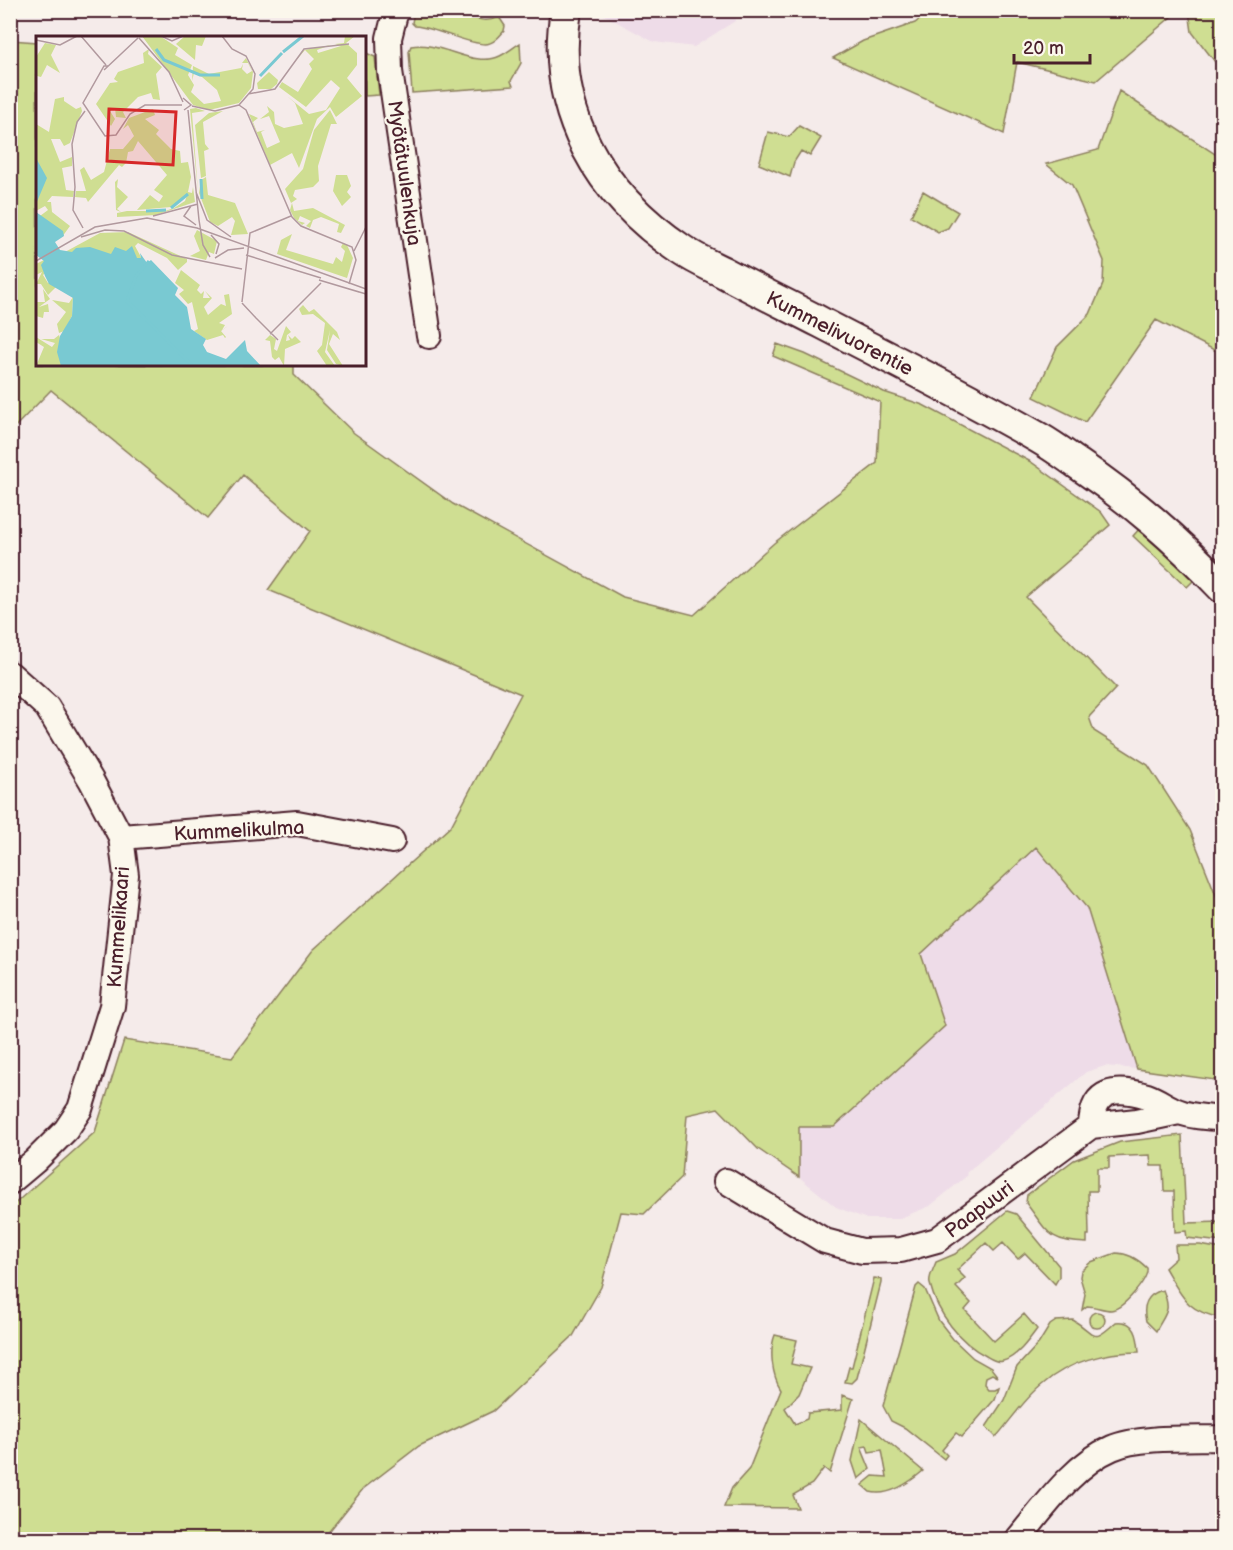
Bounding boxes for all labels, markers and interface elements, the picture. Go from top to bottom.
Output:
scale bar [1014,27,1090,65]
inset map [36,36,366,366]
text: 20 m [1023,38,1064,59]
street label: Myötätuulenkuja [382,99,426,247]
street label: Kummelivuorentie [762,286,917,381]
street label: Kummelikulma [173,816,305,846]
street label: Kummelikaari [103,866,135,989]
street label: Paapuuri [940,1176,1019,1243]

